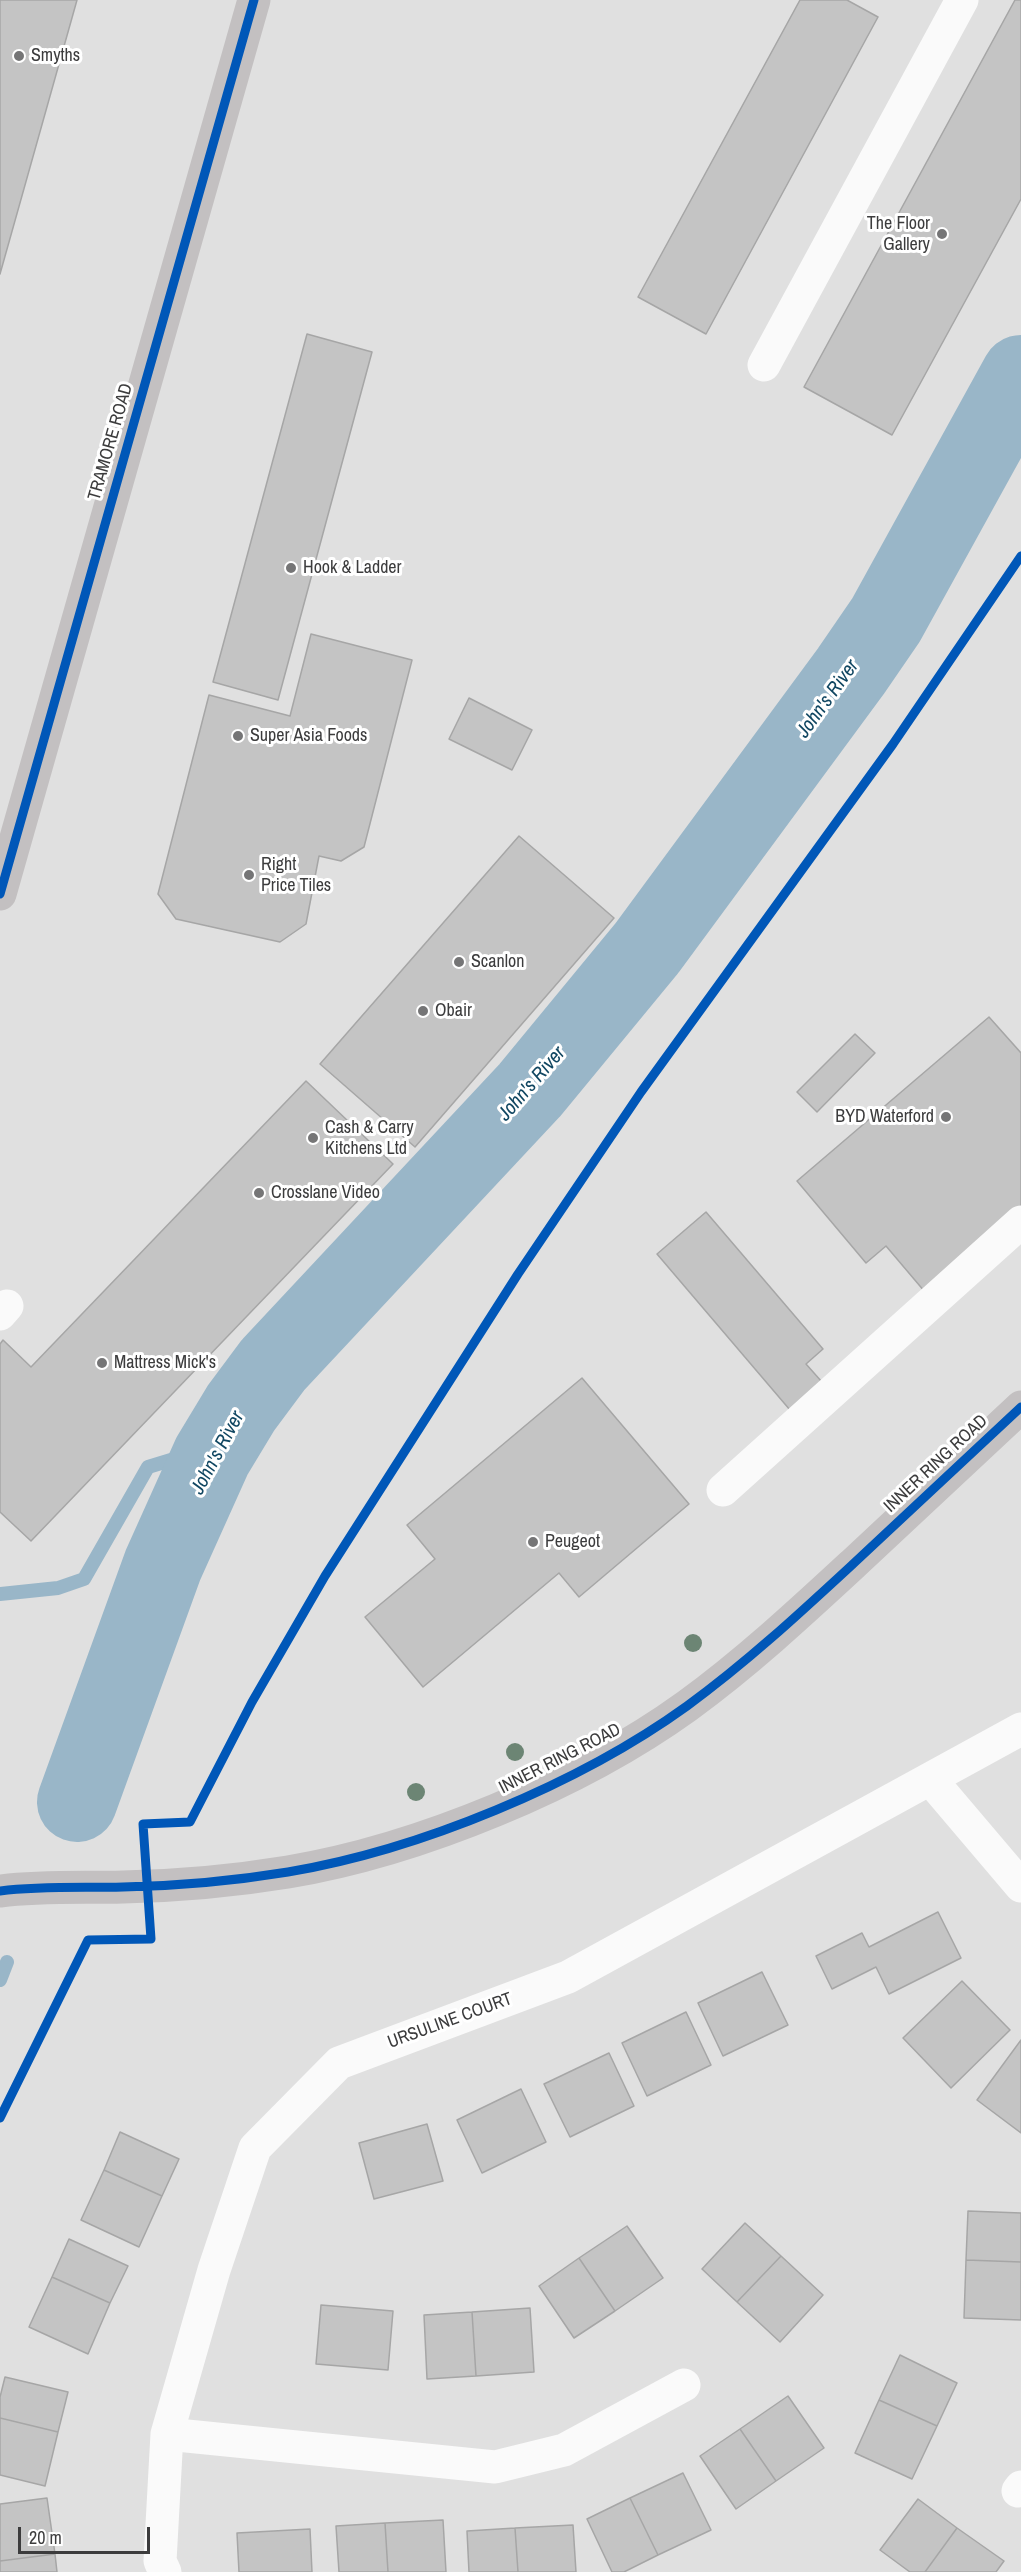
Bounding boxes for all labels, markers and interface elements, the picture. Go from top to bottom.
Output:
place label: Smyths [31,45,80,67]
marker: Smyths [12,49,26,63]
place label: The Floor Gallery [867,213,930,256]
marker: The Floor Gallery [935,227,949,241]
street label: TRAMORE ROAD [84,381,138,503]
place label: Hook & Ladder [303,557,401,579]
marker: Hook & Ladder [284,561,298,575]
water label: John's River [792,655,864,743]
place label: Super Asia Foods [250,725,367,747]
marker: Super Asia Foods [231,729,245,743]
place label: Right Price Tiles [261,854,331,896]
marker: Right Price Tiles [242,868,256,882]
place label: Scanlon [471,951,524,973]
marker: Scanlon [452,955,466,969]
place label: Obair [435,1000,472,1022]
marker: Obair [416,1004,430,1018]
water label: John's River [493,1042,571,1126]
place label: BYD Waterford [835,1106,934,1128]
marker: BYD Waterford [939,1110,953,1124]
place label: Cash & Carry Kitchens Ltd [325,1117,414,1160]
marker: Cash & Carry Kitchens Ltd [306,1131,320,1145]
place label: Crosslane Video [271,1182,380,1204]
marker: Crosslane Video [252,1186,266,1200]
place label: Mattress Mick's [114,1352,216,1374]
marker: Mattress Mick's [95,1356,109,1370]
water label: John's River [186,1407,250,1499]
street label: INNER RING ROAD [880,1411,992,1517]
place label: Peugeot [545,1531,600,1553]
marker: Peugeot [526,1535,540,1549]
street label: INNER RING ROAD [496,1719,624,1799]
street label: URSULINE COURT [385,1988,515,2054]
scale bar [21,2515,153,2553]
text: 20 m [29,2525,62,2550]

